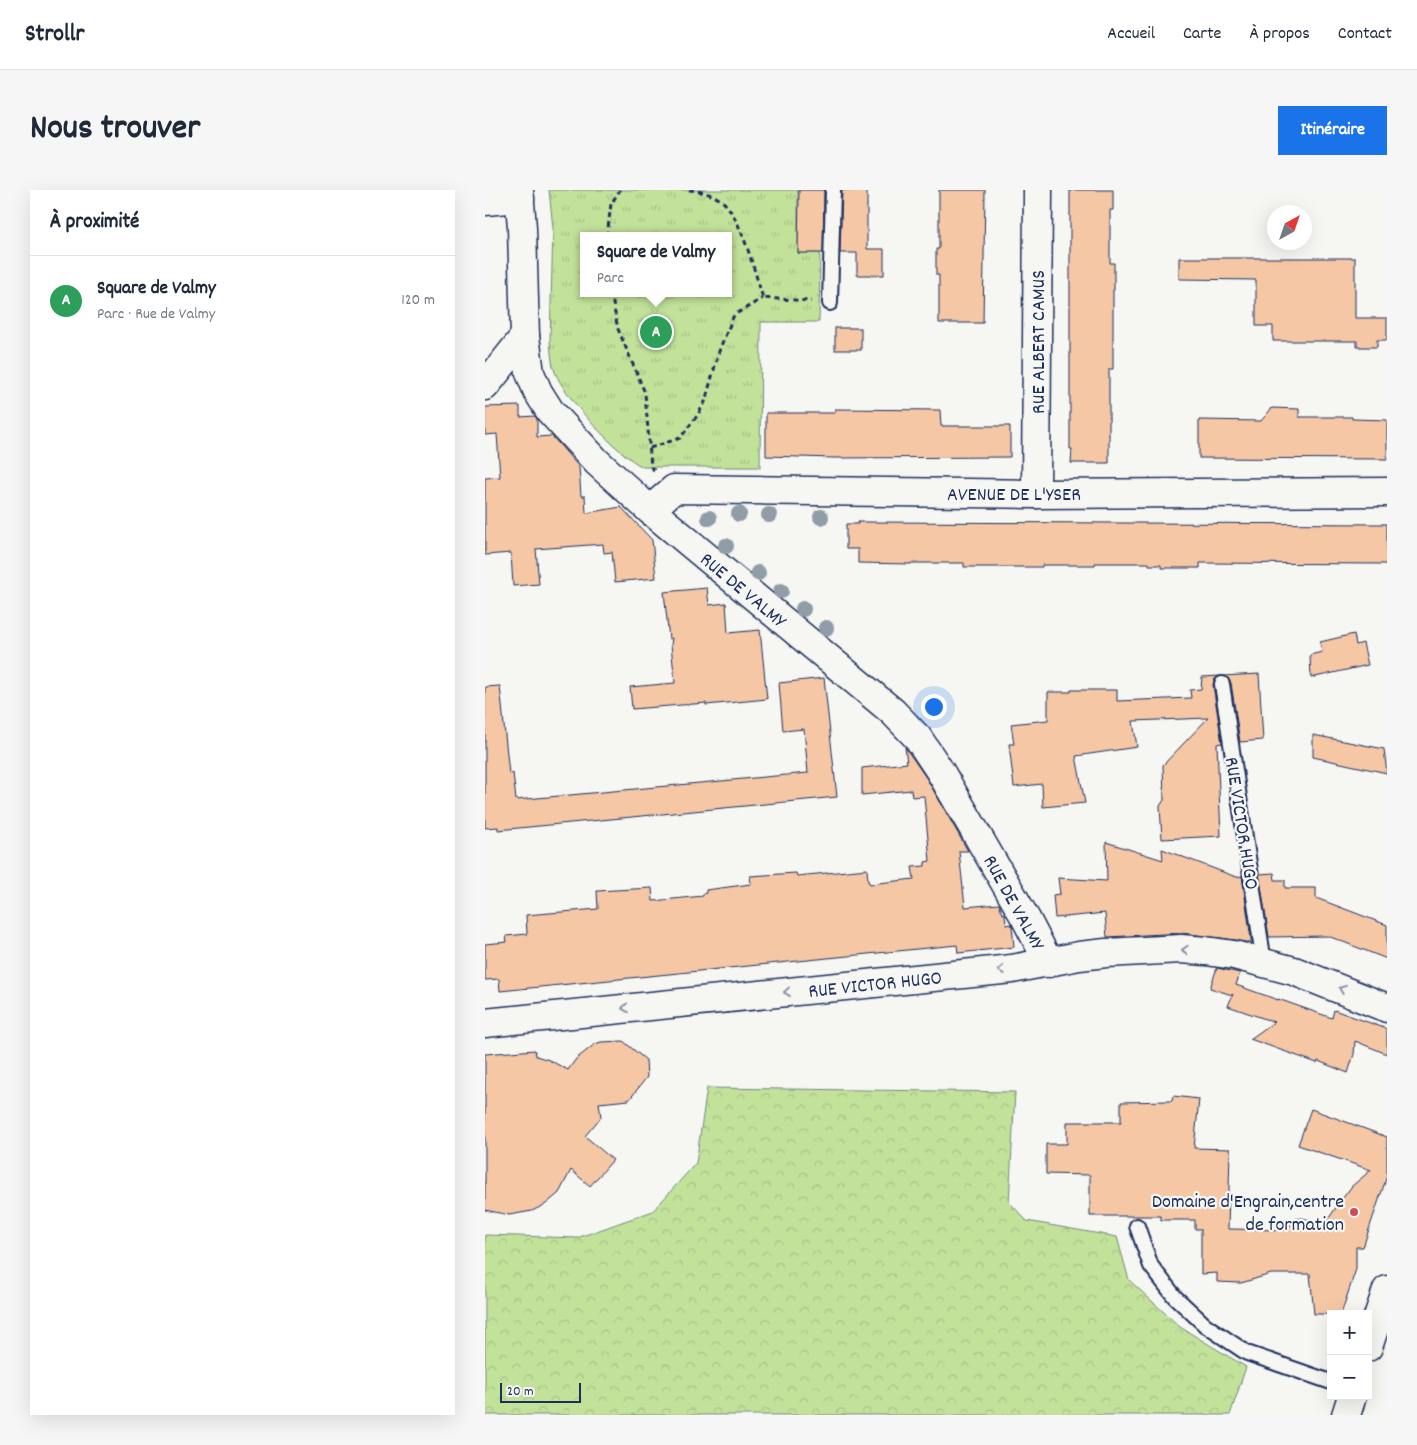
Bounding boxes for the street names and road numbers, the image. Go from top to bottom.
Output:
street label: RUE ALBERT CAMUS [1026,270,1054,414]
street label: AVENUE DE L'YSER [947,482,1081,510]
street label: RUE DE VALMY [693,547,792,636]
street label: RUE VICTOR HUGO [1216,755,1264,892]
street label: RUE DE VALMY [975,851,1050,957]
street label: RUE VICTOR HUGO [807,965,943,1007]

